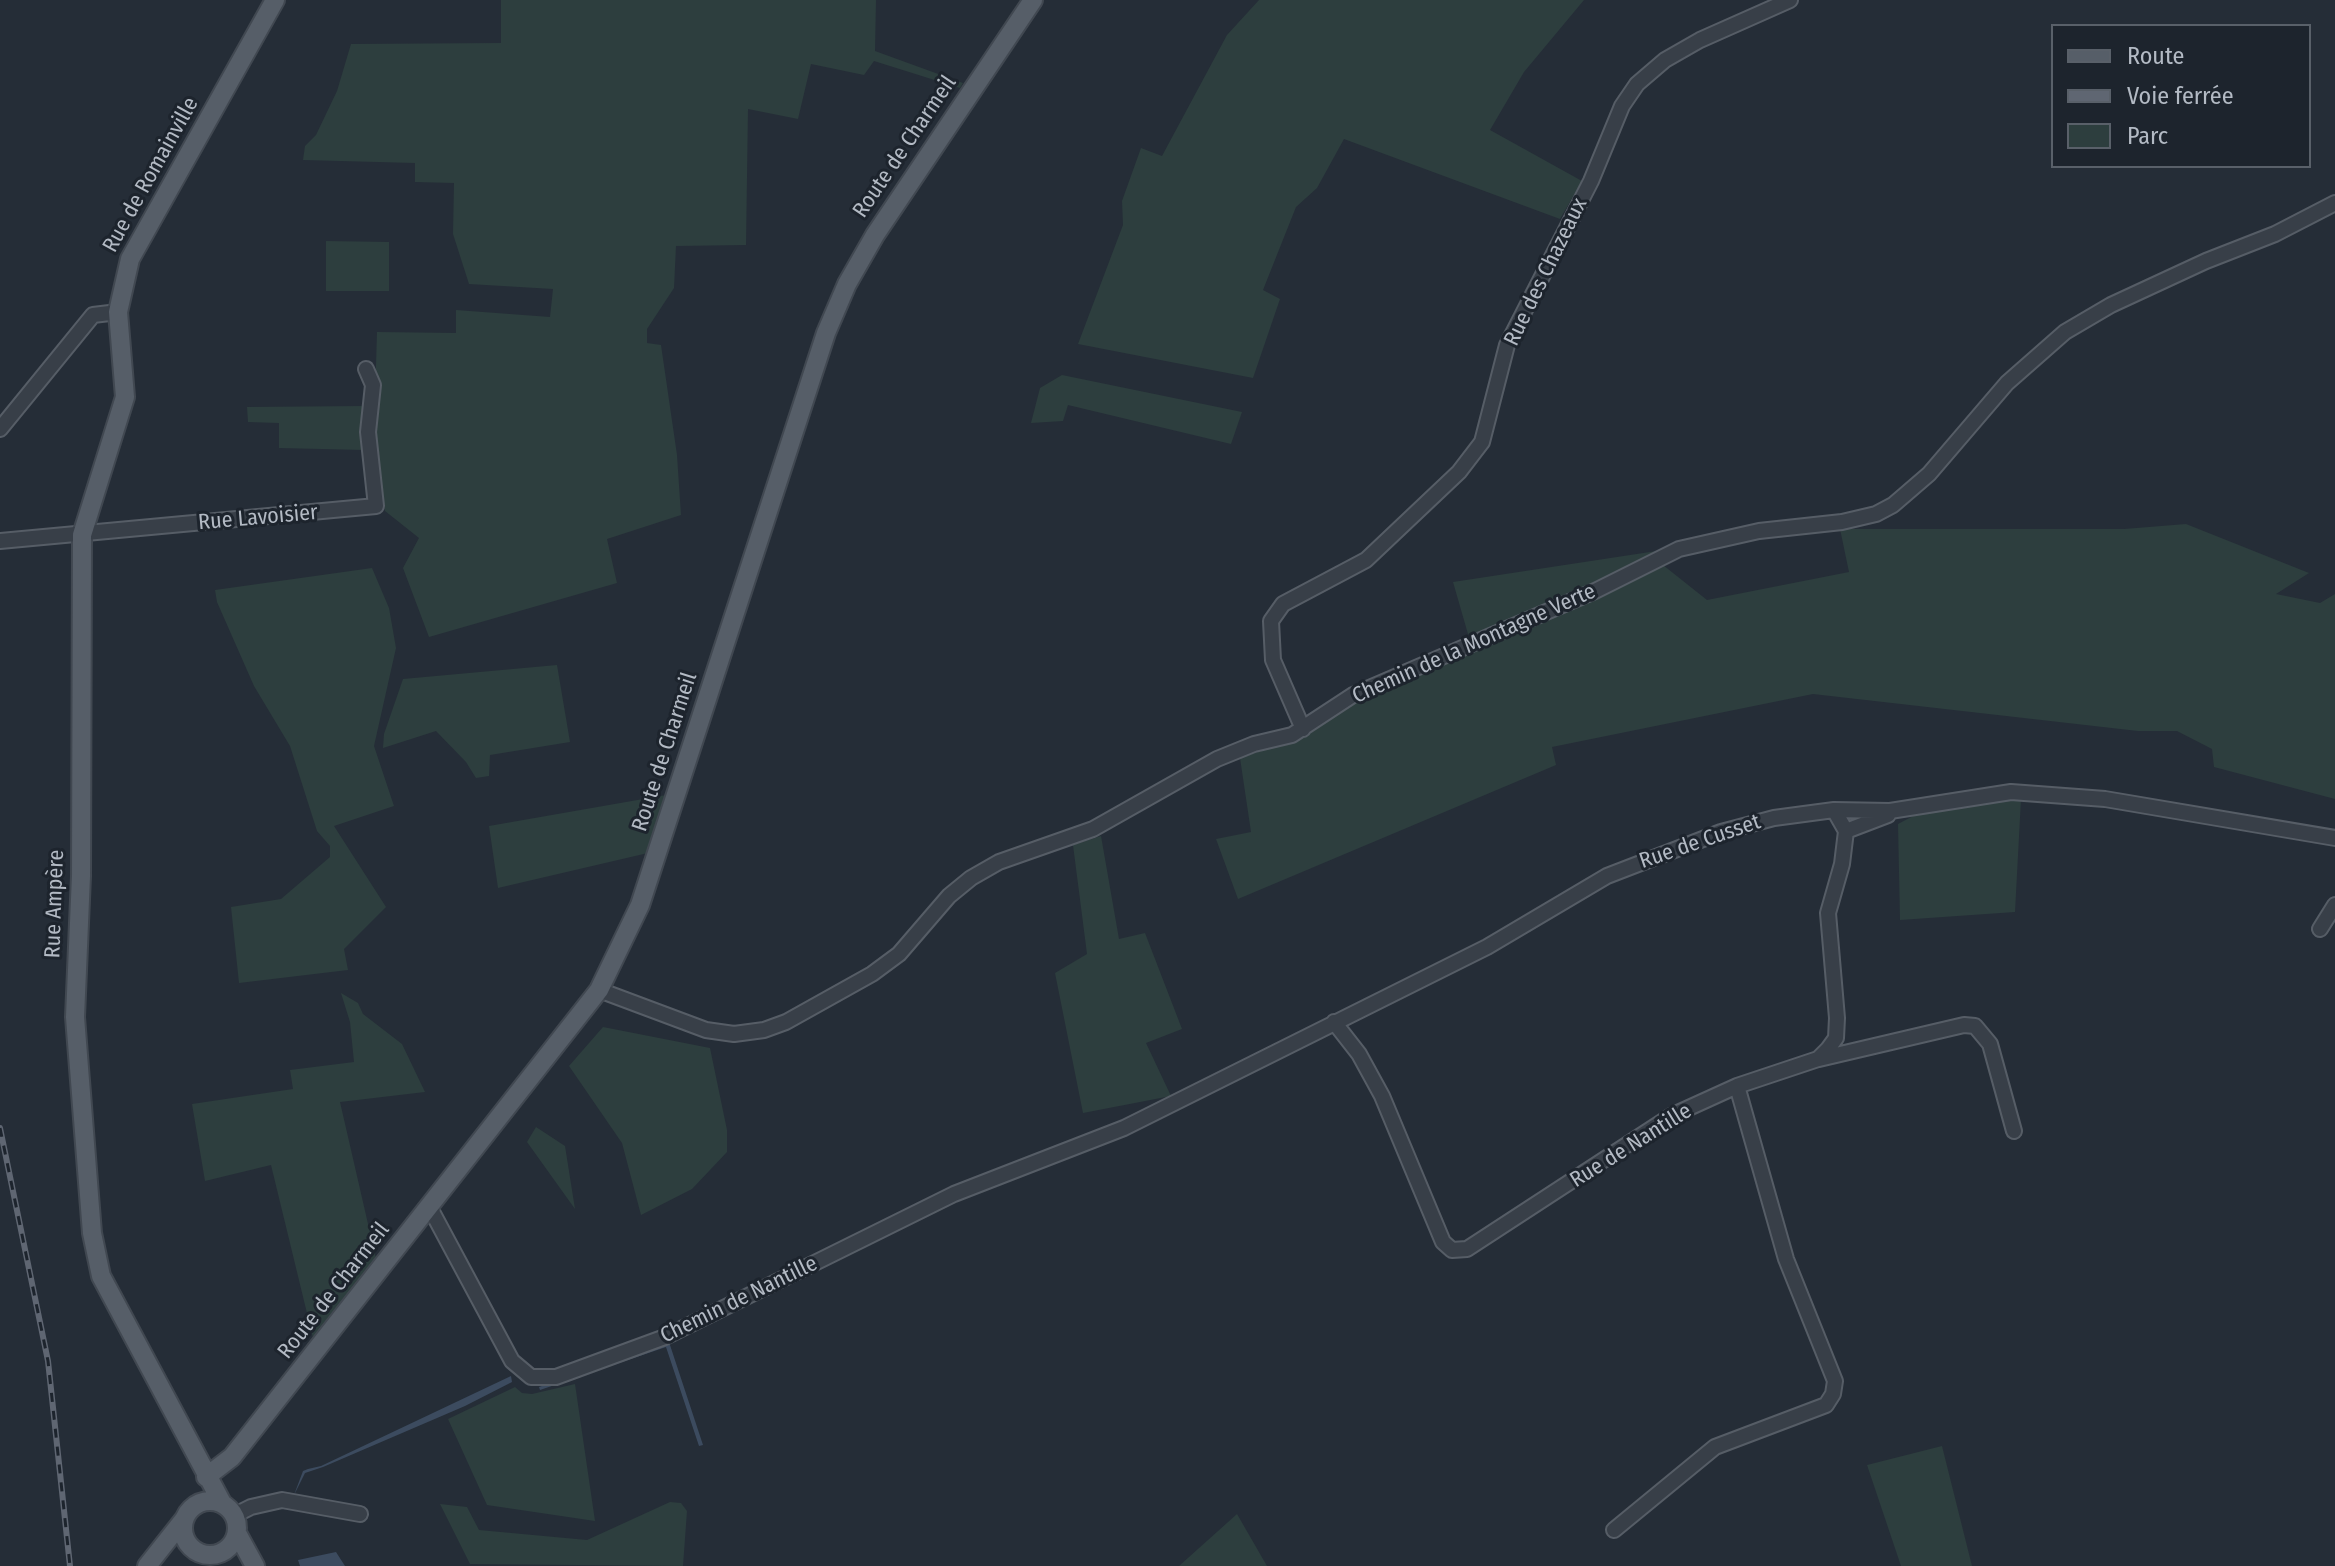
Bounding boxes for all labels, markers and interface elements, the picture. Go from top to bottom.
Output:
legend [2051,24,2311,168]
text: Route [2127,42,2184,70]
street label: Route de Charmeil [848,71,962,223]
text: Voie ferrée [2127,82,2234,110]
street label: Rue de Romainville [98,93,204,257]
text: Parc [2127,122,2168,150]
street label: Rue des Chazeaux [1499,194,1593,350]
street label: Rue Lavoisier [197,500,319,536]
street label: Chemin de la Montagne Verte [1348,578,1600,710]
street label: Route de Charmeil [627,669,703,835]
street label: Rue de Cusset [1636,809,1764,875]
street label: Rue Ampère [40,849,70,959]
street label: Rue de Nantille [1565,1098,1697,1194]
street label: Route de Charmeil [273,1218,395,1364]
street label: Chemin de Nantille [656,1251,822,1349]

